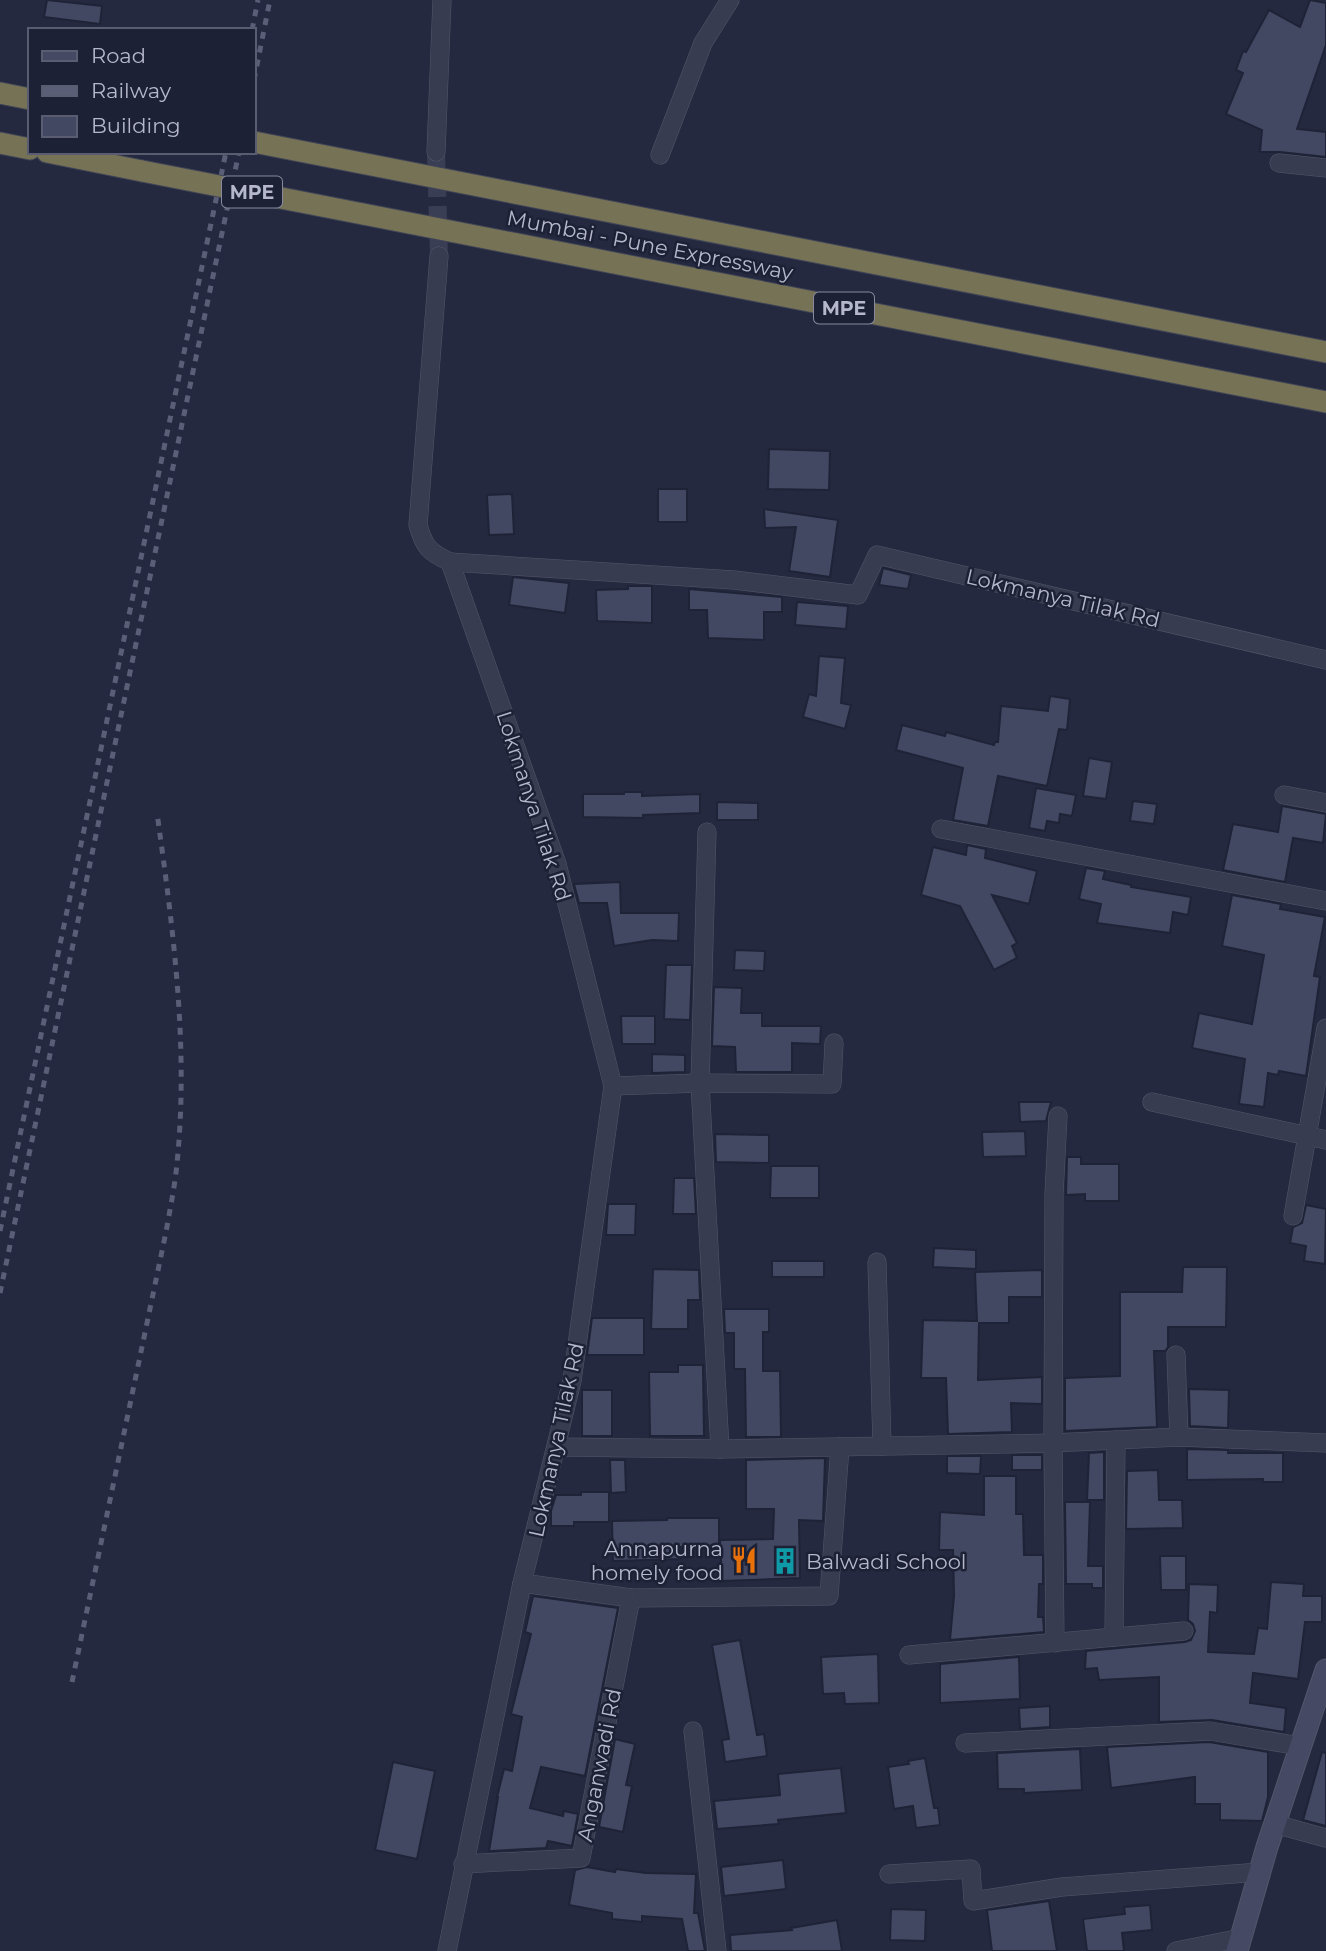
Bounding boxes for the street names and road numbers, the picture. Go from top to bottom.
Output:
road number: MPE [222,176,282,208]
street label: Mumbai - Pune Expressway [505,205,796,285]
road number: MPE [814,292,874,324]
street label: Lokmanya Tilak Rd [964,564,1162,632]
street label: Lokmanya Tilak Rd [491,708,577,904]
street label: Lokmanya Tilak Rd [523,1340,589,1540]
street label: Anganwadi Rd [572,1686,626,1844]

